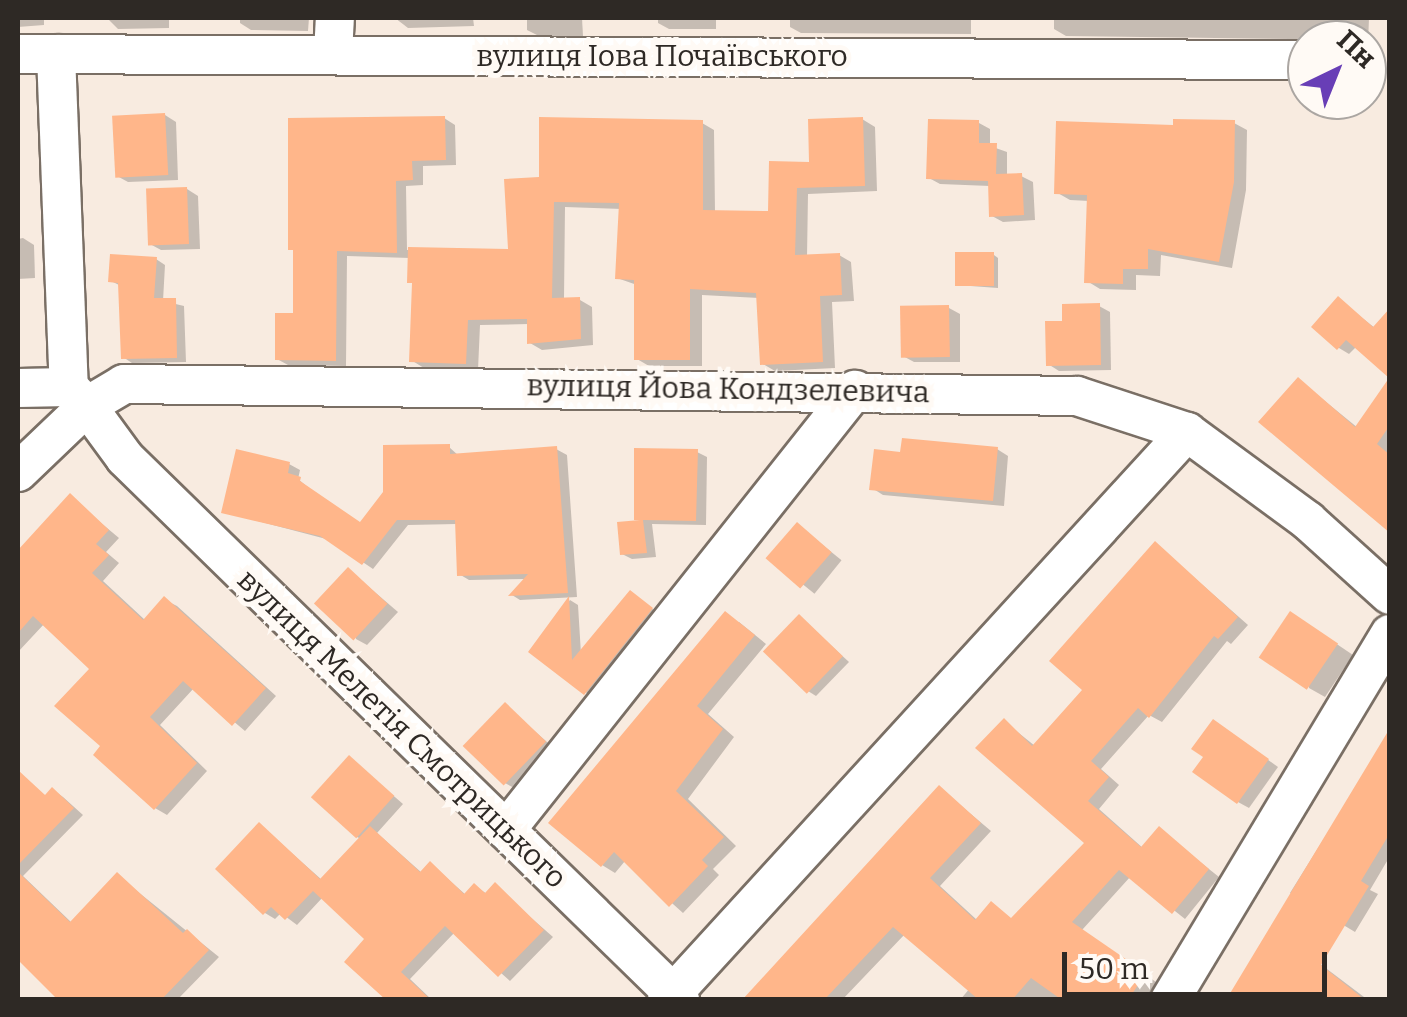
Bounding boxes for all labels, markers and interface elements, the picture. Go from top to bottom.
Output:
north arrow [1287,20,1387,120]
text: Пн [1330,23,1382,75]
street label: вулиця Іова Почаївського [476,38,848,74]
street label: вулиця Йова Кондзелевича [526,367,930,411]
street label: вулиця Мелетія Смотрицького [230,562,574,896]
scale bar [1067,932,1332,994]
text: 50 m [1079,951,1149,987]

